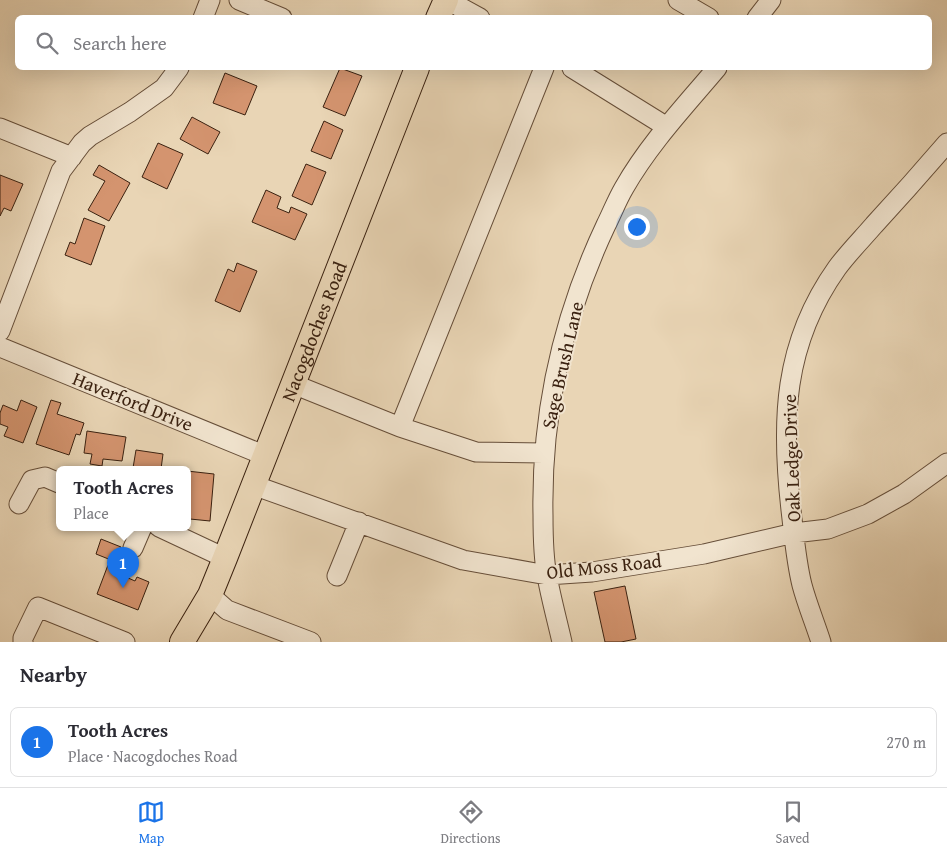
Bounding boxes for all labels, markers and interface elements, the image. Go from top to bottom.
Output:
search box [15,15,932,70]
icon: search [33,29,61,57]
text: Search here [73,29,167,57]
your location [624,214,650,240]
street label: Nacogdoches Road [274,257,354,405]
street label: Sage Brush Lane [534,298,590,431]
street label: Haverford Drive [69,364,197,438]
street label: Oak Ledge Drive [775,394,807,522]
popup [56,466,191,531]
text: Tooth Acres [73,473,174,501]
text: Place [73,501,109,525]
street label: Old Moss Road [545,546,664,586]
pin: 1 [107,547,139,588]
text: Nearby [20,659,87,690]
text: Tooth Acres [68,716,168,744]
text: 1 [33,730,41,754]
text: 270 m [886,730,926,754]
text: Place · Nacogdoches Road [68,744,238,768]
tab: Map [137,798,165,848]
tab: Directions [440,798,501,848]
tab: Saved [776,798,810,848]

